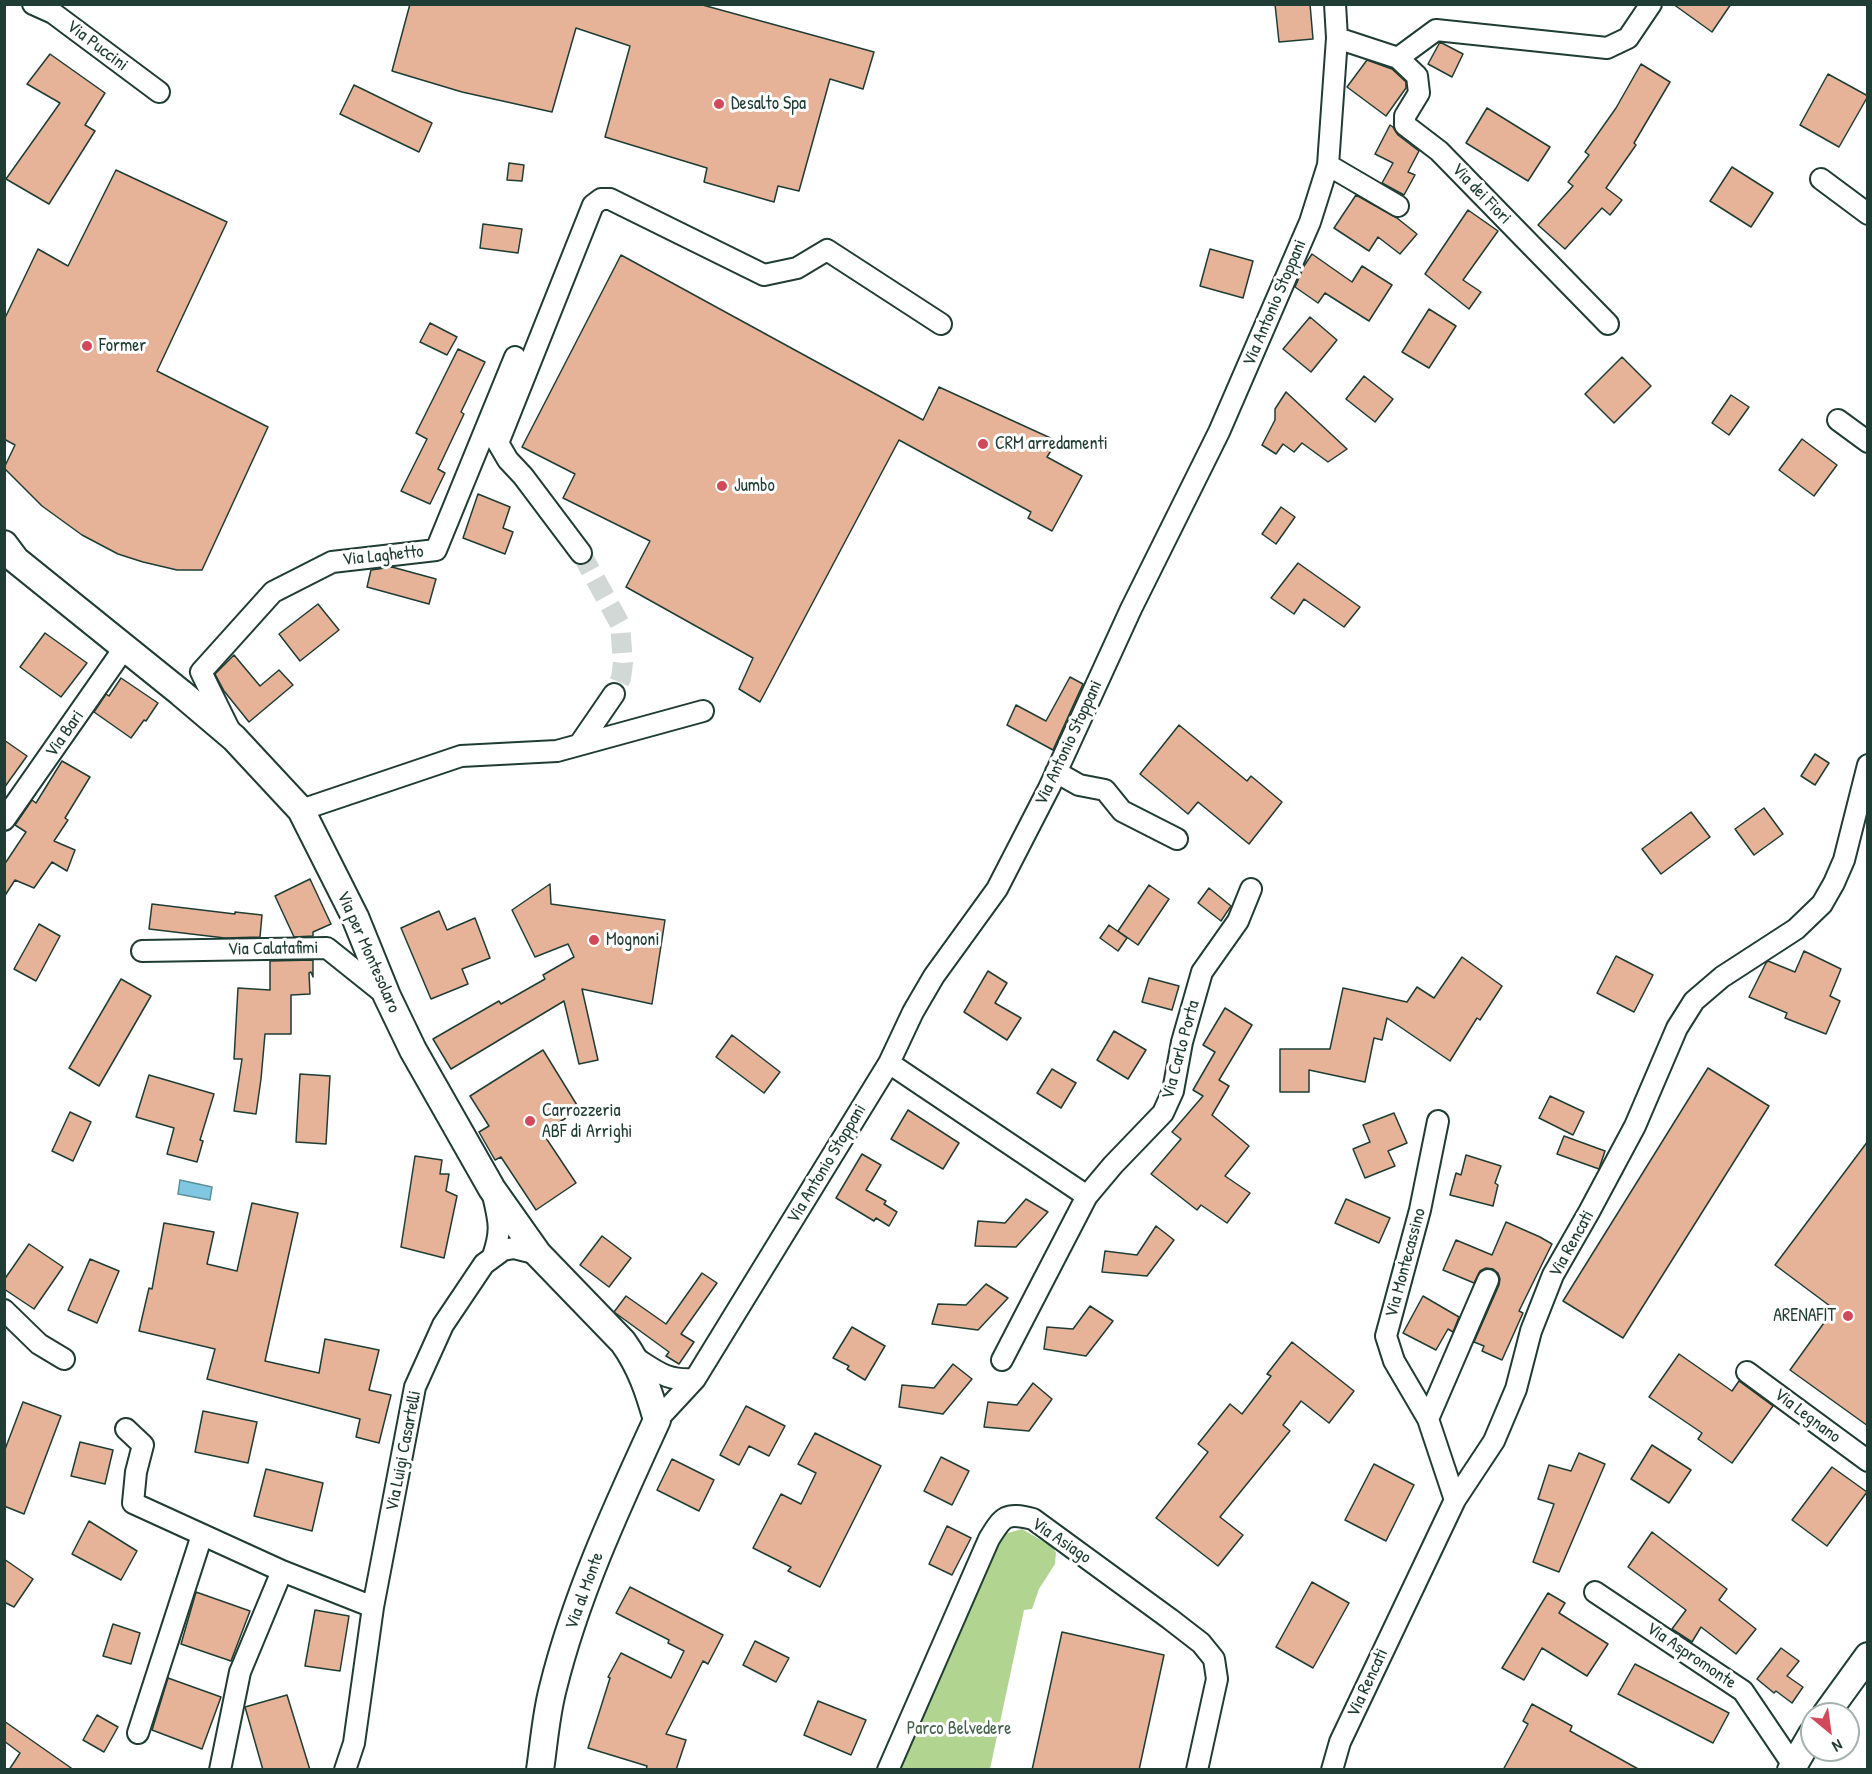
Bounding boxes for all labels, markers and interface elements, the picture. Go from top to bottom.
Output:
street label: Via Puccini [62,16,132,76]
place label: Desalto Spa [731,93,806,115]
marker: Desalto Spa [712,97,726,111]
street label: Via dei Fiori [1447,159,1515,229]
street label: Via Antonio Stoppani [1239,236,1311,370]
place label: Former [99,335,146,357]
marker: Former [80,339,94,353]
place label: CRM arredamenti [995,433,1108,455]
marker: CRM arredamenti [976,437,990,451]
place label: Jumbo [734,475,775,497]
marker: Jumbo [715,479,729,493]
street label: Via Laghetto [341,541,425,571]
street label: Via Antonio Stoppani [1031,677,1107,809]
street label: Via Bari [41,706,89,762]
street label: Via per Montesolaro [332,888,404,1016]
place label: Mognoni [606,929,660,951]
marker: Mognoni [587,933,601,947]
street label: Via Calatafimi [227,937,319,961]
street label: Via Carlo Porta [1157,998,1205,1102]
place label: Carrozzeria ABF di Arrighi [542,1100,632,1142]
street label: Via Antonio Stoppani [783,1100,871,1228]
marker: Carrozzeria ABF di Arrighi [523,1114,537,1128]
street label: Via Montecassino [1381,1206,1431,1320]
street label: Via Rencati [1545,1207,1599,1281]
place label: ARENAFIT [1773,1305,1836,1327]
marker: ARENAFIT [1841,1309,1855,1323]
street label: Via Legnano [1769,1384,1845,1448]
street label: Via Luigi Casartelli [382,1389,426,1513]
street label: Via Asiago [1027,1513,1095,1569]
street label: Via al Monte [561,1549,609,1633]
street label: Via Aspromonte [1642,1618,1740,1694]
street label: Via Rencati [1343,1645,1393,1721]
north arrow [1800,1702,1860,1762]
park label: Parco Belvedere [907,1718,1011,1740]
text: N [1829,1734,1847,1758]

